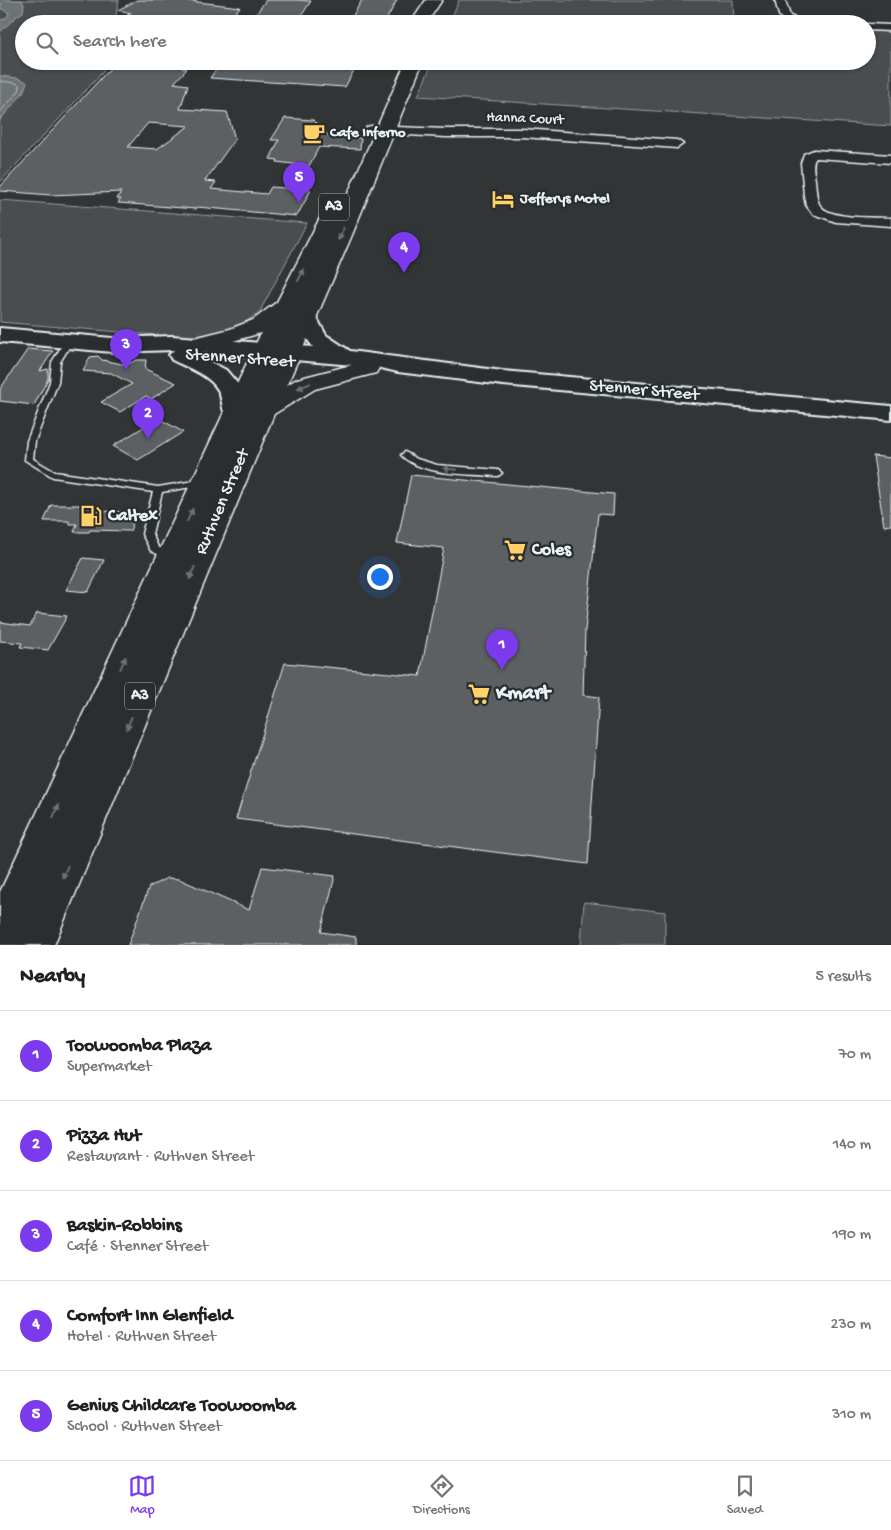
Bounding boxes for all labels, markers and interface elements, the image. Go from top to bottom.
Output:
search box [15,15,876,70]
icon: search [33,29,61,57]
text: Search here [73,31,167,54]
street label: Hanna Court [486,109,566,129]
cafe icon: Cafe Inferno [301,120,327,146]
place label: Cafe Inferno [329,124,406,142]
pin: 5 [283,162,315,203]
hotel icon: Jefferys Motel [490,186,516,212]
place label: Jefferys Motel [519,190,610,208]
road number: A3 [319,193,349,220]
one-way arrow [337,227,345,242]
pin: 4 [388,232,420,273]
one-way arrow [297,267,305,282]
pin: 3 [110,329,142,370]
street label: Stenner Street [184,345,297,373]
street label: Stenner Street [588,376,701,406]
one-way arrow [296,383,311,390]
pin: 2 [132,398,164,439]
street label: Ruthven Street [191,444,255,558]
one-way arrow [442,465,458,473]
fuel station icon: Caltex [78,503,104,529]
place label: Caltex [107,506,158,527]
one-way arrow [187,508,195,522]
supermarket icon: Coles [502,537,528,563]
place label: Coles [531,540,572,561]
your location [367,564,393,590]
one-way arrow [188,566,196,580]
pin: 1 [486,629,518,670]
one-way arrow [120,656,128,670]
supermarket icon: Kmart [466,681,492,707]
road number: A3 [125,682,155,709]
place label: Kmart [495,682,553,707]
one-way arrow [124,716,132,730]
one-way arrow [53,804,61,818]
one-way arrow [60,865,68,879]
text: Nearby [20,965,85,990]
text: 5 results [816,968,871,987]
text: Toowoomba Plaza [67,1035,211,1058]
text: 1 [33,1046,39,1065]
text: 70 m [838,1046,871,1065]
text: Supermarket [67,1058,152,1077]
text: Pizza Hut [67,1125,141,1148]
text: 2 [32,1136,40,1155]
text: 140 m [833,1136,871,1155]
text: Restaurant · Ruthven Street [67,1148,254,1167]
text: Baskin-Robbins [67,1215,182,1238]
text: 3 [32,1226,40,1245]
text: 190 m [832,1226,871,1245]
text: Café · Stenner Street [67,1238,208,1257]
text: Comfort Inn Glenfield [67,1305,233,1328]
text: 4 [32,1316,40,1335]
text: 230 m [831,1316,871,1335]
text: Hotel · Ruthven Street [67,1328,216,1347]
text: Genius Childcare Toowoomba [67,1395,296,1418]
text: 5 [32,1406,40,1425]
text: 310 m [832,1406,871,1425]
text: School · Ruthven Street [67,1418,222,1437]
tab: Map [128,1472,156,1519]
tab: Directions [413,1472,470,1519]
tab: Saved [727,1472,763,1519]

